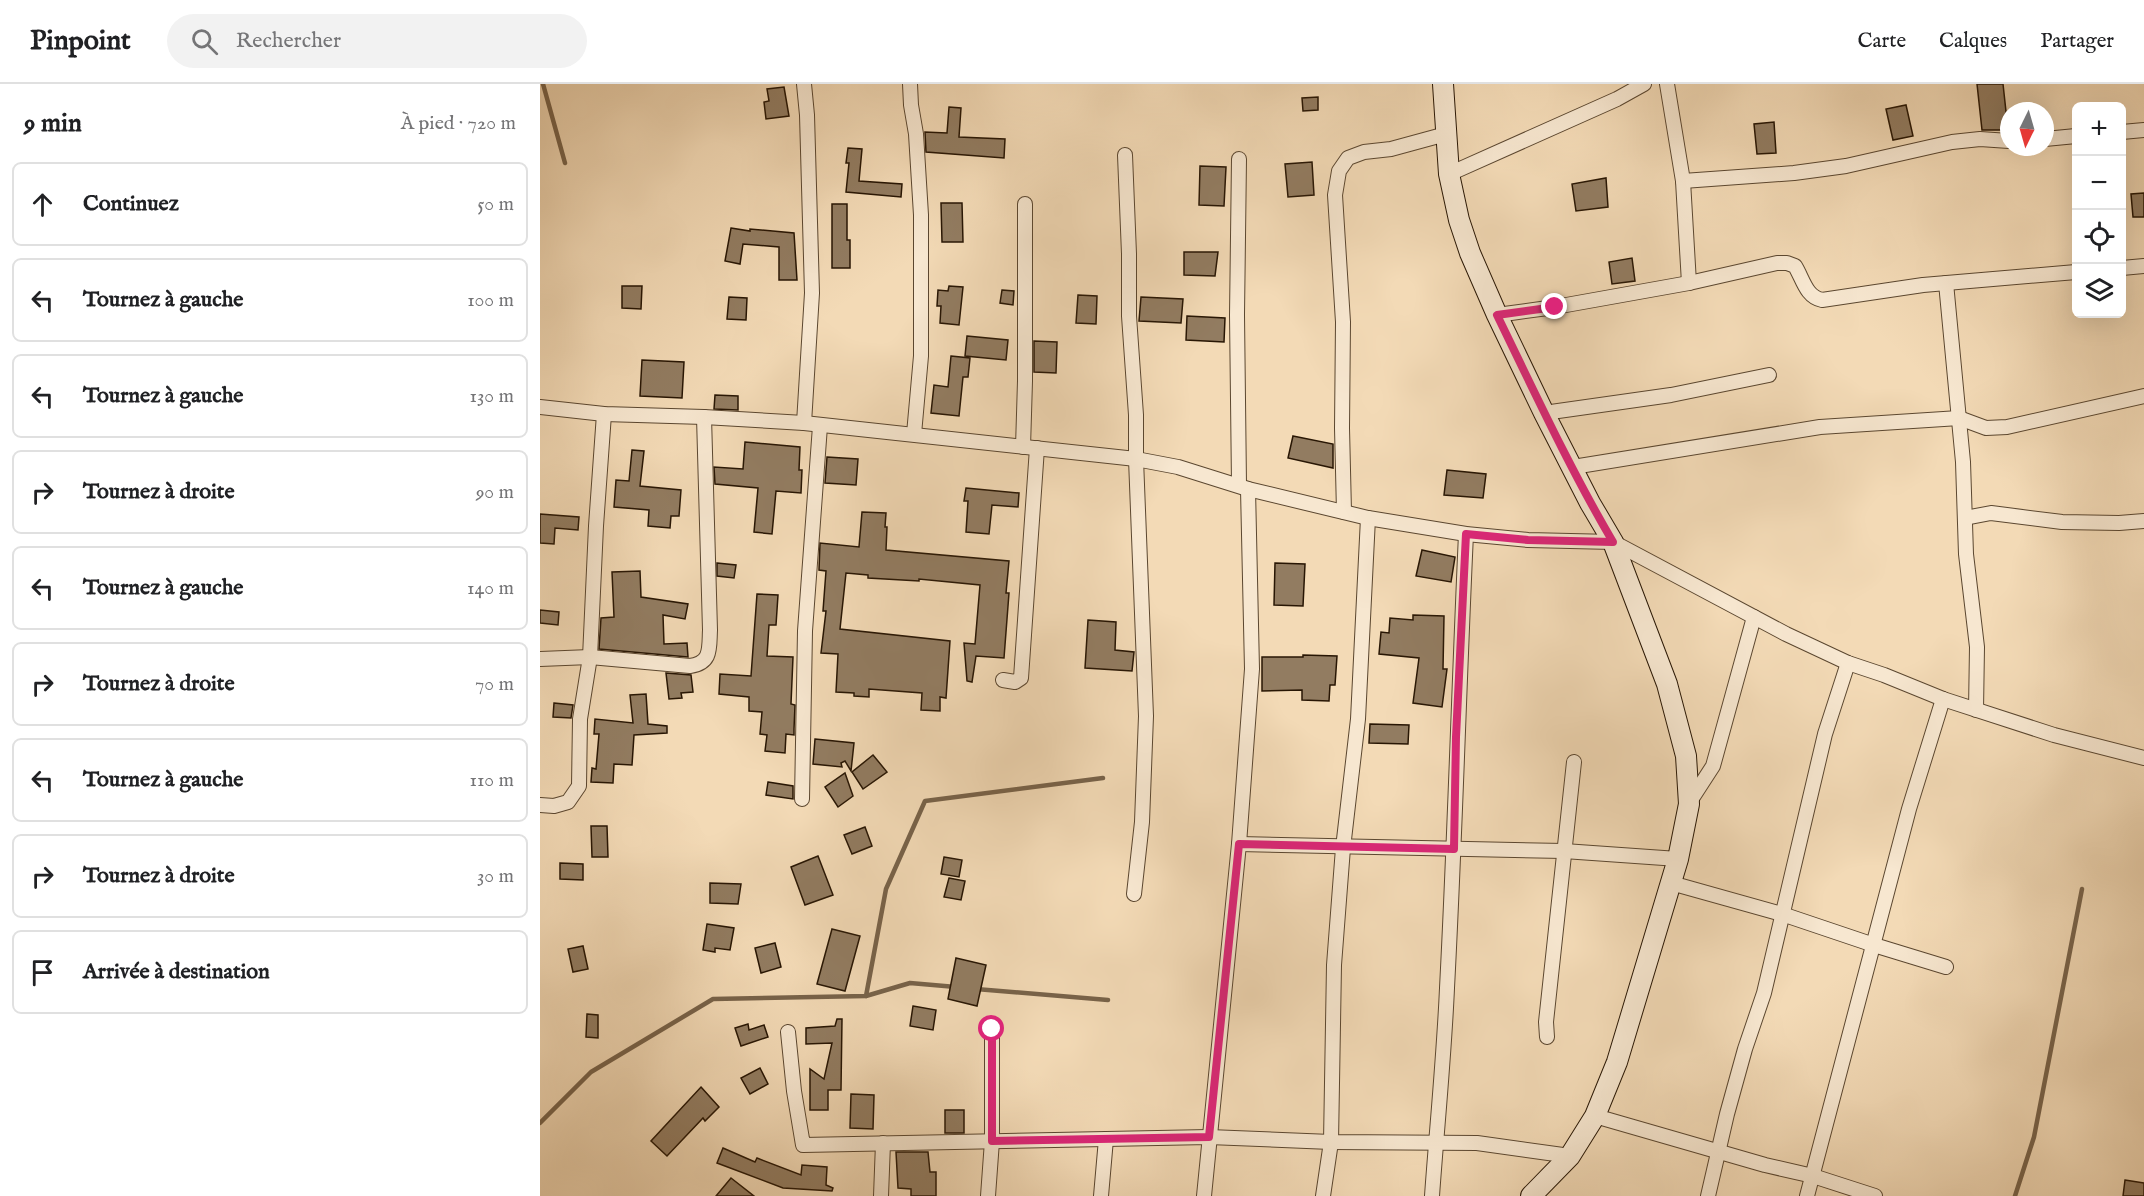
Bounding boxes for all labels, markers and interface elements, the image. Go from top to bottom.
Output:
search box [167,14,587,68]
text: Pinpoint [30,24,131,59]
icon: search [188,25,221,58]
text: Rechercher [236,27,341,55]
text: Carte [1857,28,1906,55]
text: Calques [1939,28,2007,55]
text: Partager [2040,28,2114,55]
north arrow [2000,102,2054,156]
map controls [2072,102,2126,318]
button: + [2072,102,2126,156]
text: 9 min [24,107,82,140]
text: À pied · 720 m [401,111,516,136]
button: − [2072,156,2126,210]
icon: ahead [26,188,59,221]
text: Continuez [83,190,179,218]
text: 50 m [477,192,514,217]
button: locate [2072,210,2126,264]
button: layers [2072,264,2126,318]
icon: left [26,284,59,317]
text: Tournez à gauche [83,286,243,314]
text: 100 m [467,288,514,313]
route end [1541,293,1567,319]
icon: left [26,380,59,413]
text: Tournez à gauche [83,382,243,410]
text: 130 m [469,384,514,409]
icon: right [26,476,59,509]
text: Tournez à droite [83,478,234,506]
text: 90 m [476,480,514,505]
icon: left [26,572,59,605]
text: Tournez à gauche [83,574,243,602]
text: 140 m [467,576,514,601]
icon: right [26,668,59,701]
text: Tournez à droite [83,670,234,698]
text: 70 m [475,672,514,697]
icon: left [26,764,59,797]
text: Tournez à gauche [83,766,243,794]
text: 110 m [470,768,514,793]
icon: right [26,860,59,893]
text: Tournez à droite [83,862,234,890]
text: 30 m [477,864,514,889]
icon: arrive [26,956,59,989]
text: Arrivée à destination [83,958,270,986]
route start [978,1015,1004,1041]

